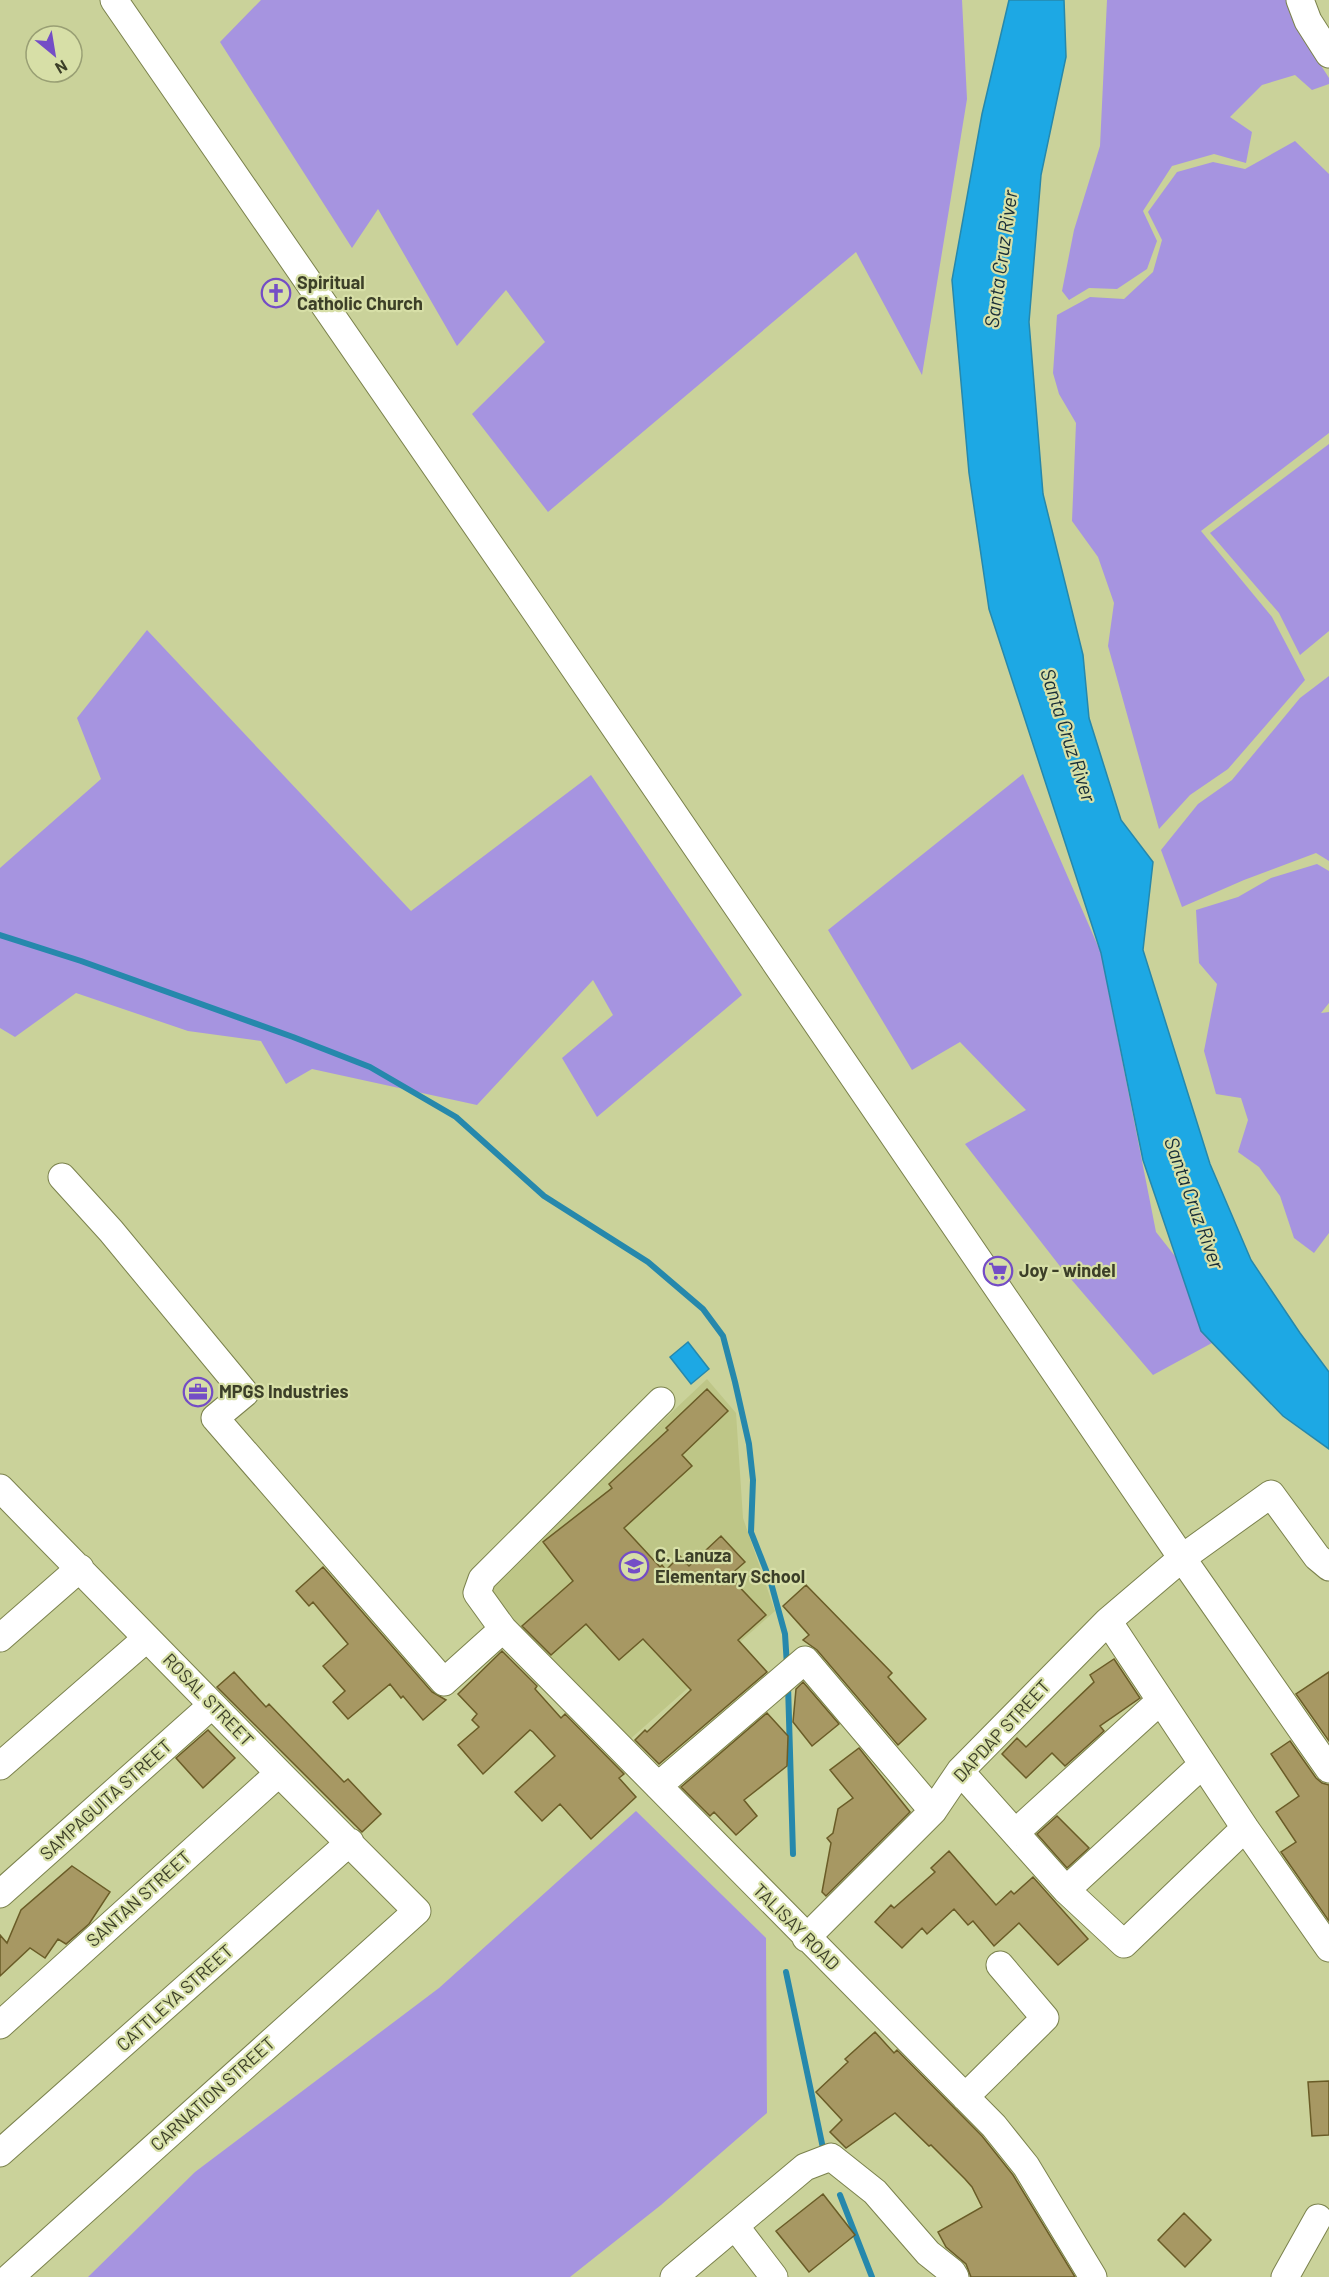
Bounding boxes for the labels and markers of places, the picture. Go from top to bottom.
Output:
place label: Spiritual Catholic Church [297,271,423,314]
church icon: Spiritual Catholic Church [260,277,292,309]
supermarket icon: Joy - windel [982,1255,1014,1287]
place label: Joy - windel [1019,1259,1116,1281]
office icon: MPGS Industries [182,1376,214,1408]
place label: MPGS Industries [219,1380,349,1402]
place label: C. Lanuza Elementary School [655,1544,805,1587]
school or university icon: C. Lanuza Elementary School [618,1550,650,1582]

